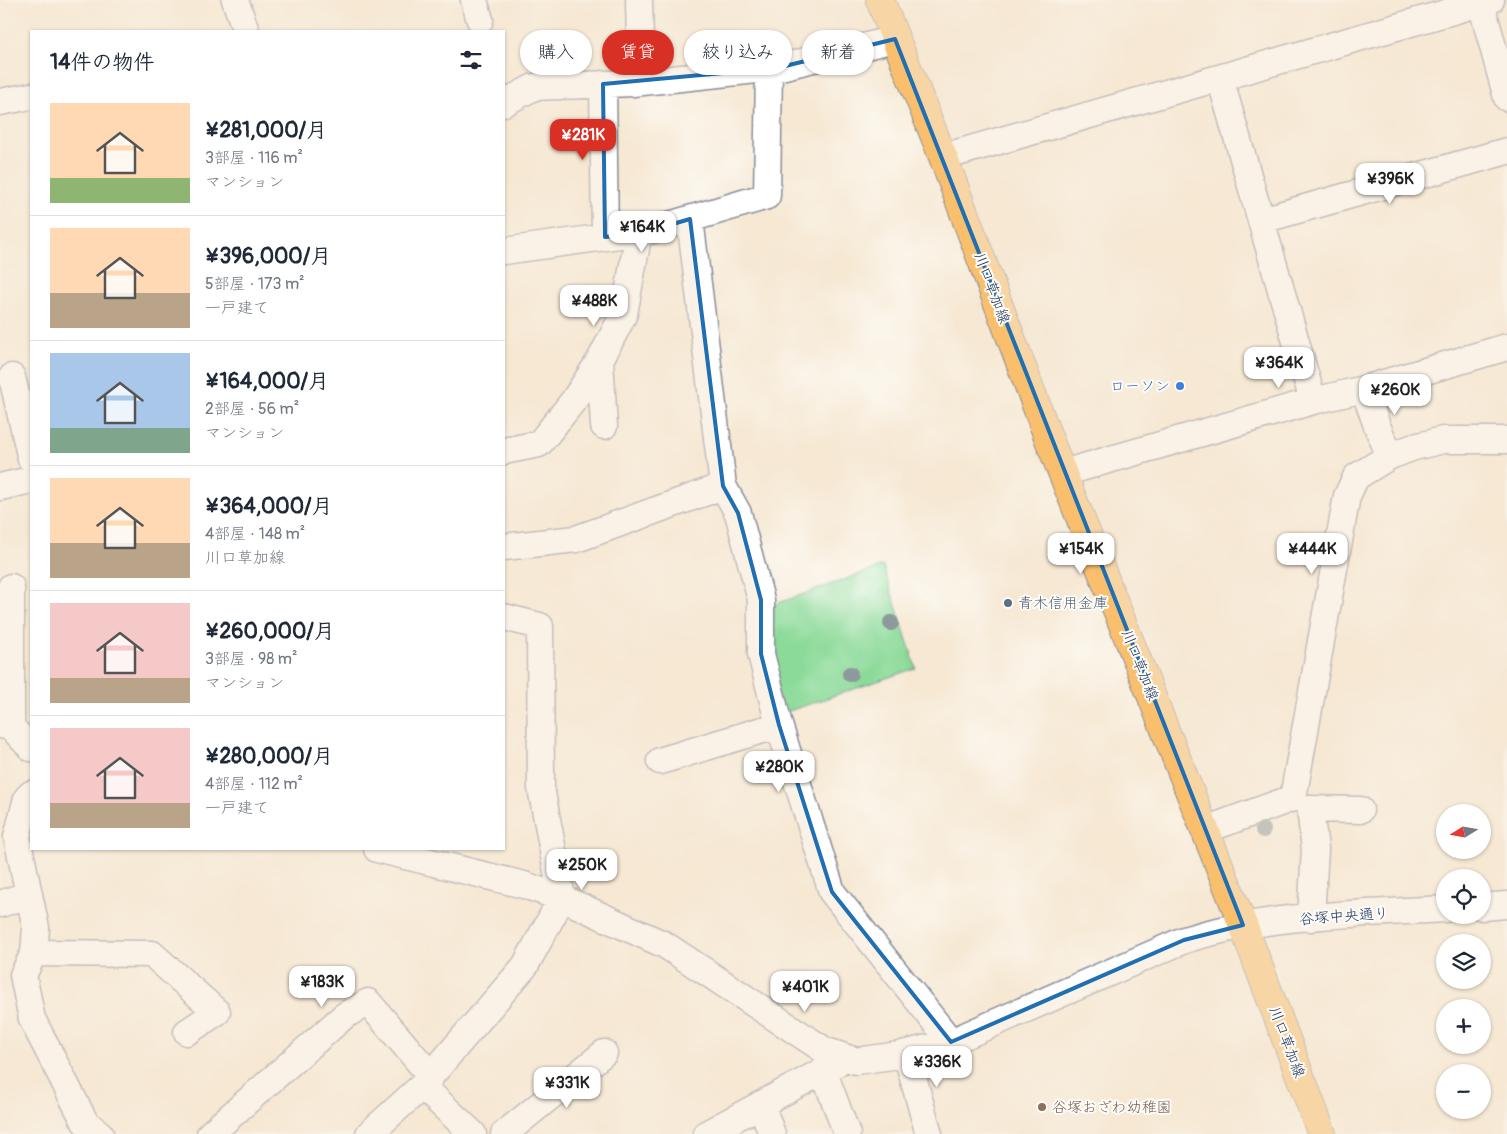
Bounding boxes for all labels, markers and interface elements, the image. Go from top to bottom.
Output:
chip: 購入 [520,30,592,75]
chip: 賃貸 [602,30,674,75]
chip: 絞り込み [684,30,792,75]
chip: 新着 [802,30,874,75]
icon: filters [457,46,485,74]
text: 14件の物件 [50,49,154,76]
text: ¥281,000/月 [205,117,327,144]
pin: ¥281K [548,119,618,161]
icon: home [90,123,150,183]
text: ¥281K [561,125,605,145]
text: 3部屋 · 116 m² [205,148,303,168]
pin: ¥396K [1355,162,1425,205]
text: ¥396K [1366,169,1414,189]
text: マンション [205,172,284,192]
pin: ¥164K [607,210,677,253]
text: ¥164K [619,217,665,237]
text: ¥396,000/月 [205,243,331,270]
icon: home [90,248,150,308]
street label: 川口草加線 [969,250,1014,327]
text: 5部屋 · 173 m² [205,274,305,294]
pin: ¥488K [559,284,629,327]
text: ¥488K [571,291,617,311]
text: 一戸建て [205,298,269,318]
pin: ¥364K [1244,346,1314,389]
text: ¥364K [1255,353,1303,373]
text: ¥164,000/月 [205,368,329,395]
icon: home [90,373,150,433]
pin: ¥260K [1360,374,1430,416]
place label: ローソン [1110,377,1170,396]
marker: ローソン [1174,380,1186,392]
text: ¥260K [1370,380,1420,400]
text: 2部屋 · 56 m² [205,399,299,419]
text: マンション [205,423,284,443]
text: ¥364,000/月 [205,493,333,520]
icon: home [90,498,150,558]
text: 4部屋 · 148 m² [205,524,305,544]
pin: ¥154K [1046,532,1116,575]
pin: ¥444K [1277,532,1347,575]
text: ¥154K [1059,539,1103,559]
text: ¥444K [1288,539,1336,559]
text: 川口草加線 [205,548,285,568]
place label: 青木信用金庫 [1018,594,1108,613]
marker: 青木信用金庫 [1002,597,1014,609]
text: ¥260,000/月 [205,618,335,645]
icon: home [90,623,150,683]
street label: 川口草加線 [1117,627,1162,704]
text: 3部屋 · 98 m² [205,649,298,669]
text: マンション [205,673,284,693]
text: ¥280,000/月 [205,743,333,770]
icon: home [90,748,150,808]
pin: ¥280K [744,750,814,793]
text: ¥280K [755,757,803,777]
text: 4部屋 · 112 m² [205,774,303,794]
text: 一戸建て [205,798,269,818]
north arrow [1436,804,1491,859]
map controls [1436,804,1491,1119]
pin: ¥250K [547,848,617,891]
text: ¥250K [557,855,607,875]
button: locate [1436,869,1491,924]
street label: 谷塚中央通り [1298,904,1390,929]
button: layers [1436,934,1491,989]
pin: ¥183K [287,966,357,1008]
pin: ¥401K [770,970,840,1013]
text: ¥183K [300,972,344,992]
text: ¥401K [781,977,829,997]
button: + [1436,999,1491,1054]
street label: 川口草加線 [1264,1004,1309,1081]
pin: ¥336K [902,1046,972,1088]
text: ¥336K [913,1052,961,1072]
button: − [1436,1064,1491,1119]
pin: ¥331K [532,1066,602,1109]
text: ¥331K [545,1073,589,1093]
place label: 谷塚おざわ幼稚園 [1052,1098,1171,1117]
marker: 谷塚おざわ幼稚園 [1036,1101,1048,1113]

